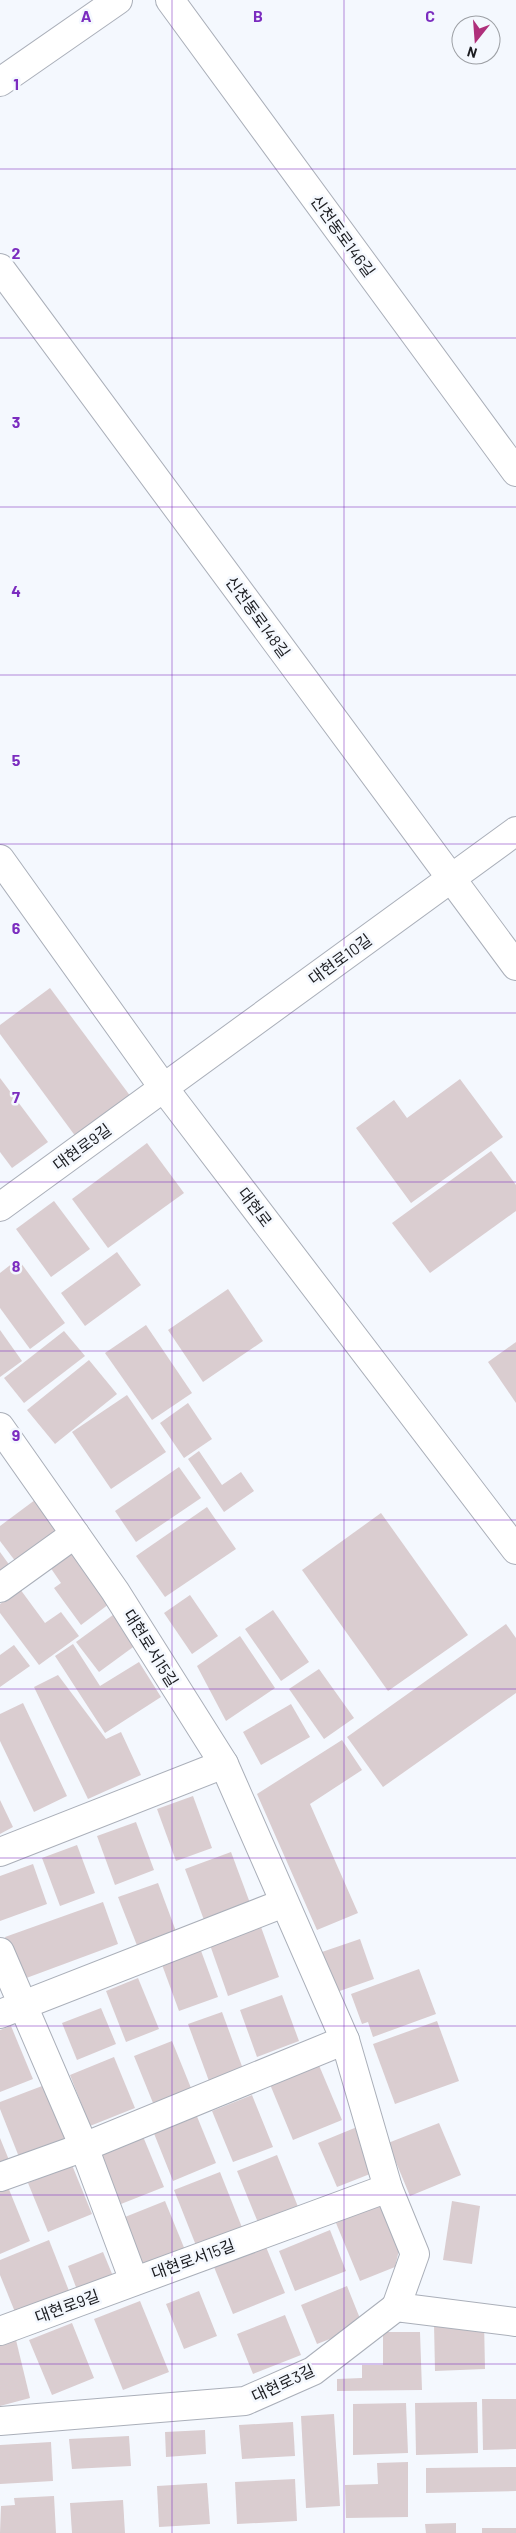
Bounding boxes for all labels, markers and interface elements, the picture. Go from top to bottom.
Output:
text: A [81,6,92,25]
text: B [253,6,263,25]
text: C [425,6,435,25]
north arrow [451,15,501,65]
text: N [465,43,479,62]
text: 1 [13,74,19,93]
street label: 신천동로146길 [307,191,379,280]
text: 2 [12,243,21,262]
text: 3 [12,412,20,431]
street label: 신천동로148길 [222,572,294,661]
text: 4 [11,581,21,600]
text: 5 [12,750,21,769]
text: 6 [12,918,21,937]
street label: 대현로10길 [304,929,375,988]
text: 7 [12,1087,20,1106]
street label: 대현로9길 [49,1119,114,1174]
street label: 대현로 [235,1183,276,1230]
text: 8 [12,1256,21,1275]
text: 9 [12,1425,20,1444]
street label: 대현로서15길 [120,1606,183,1690]
street label: 대현로서15길 [148,2235,237,2282]
street label: 대현로9길 [32,2285,102,2326]
street label: 대현로3길 [248,2360,317,2405]

